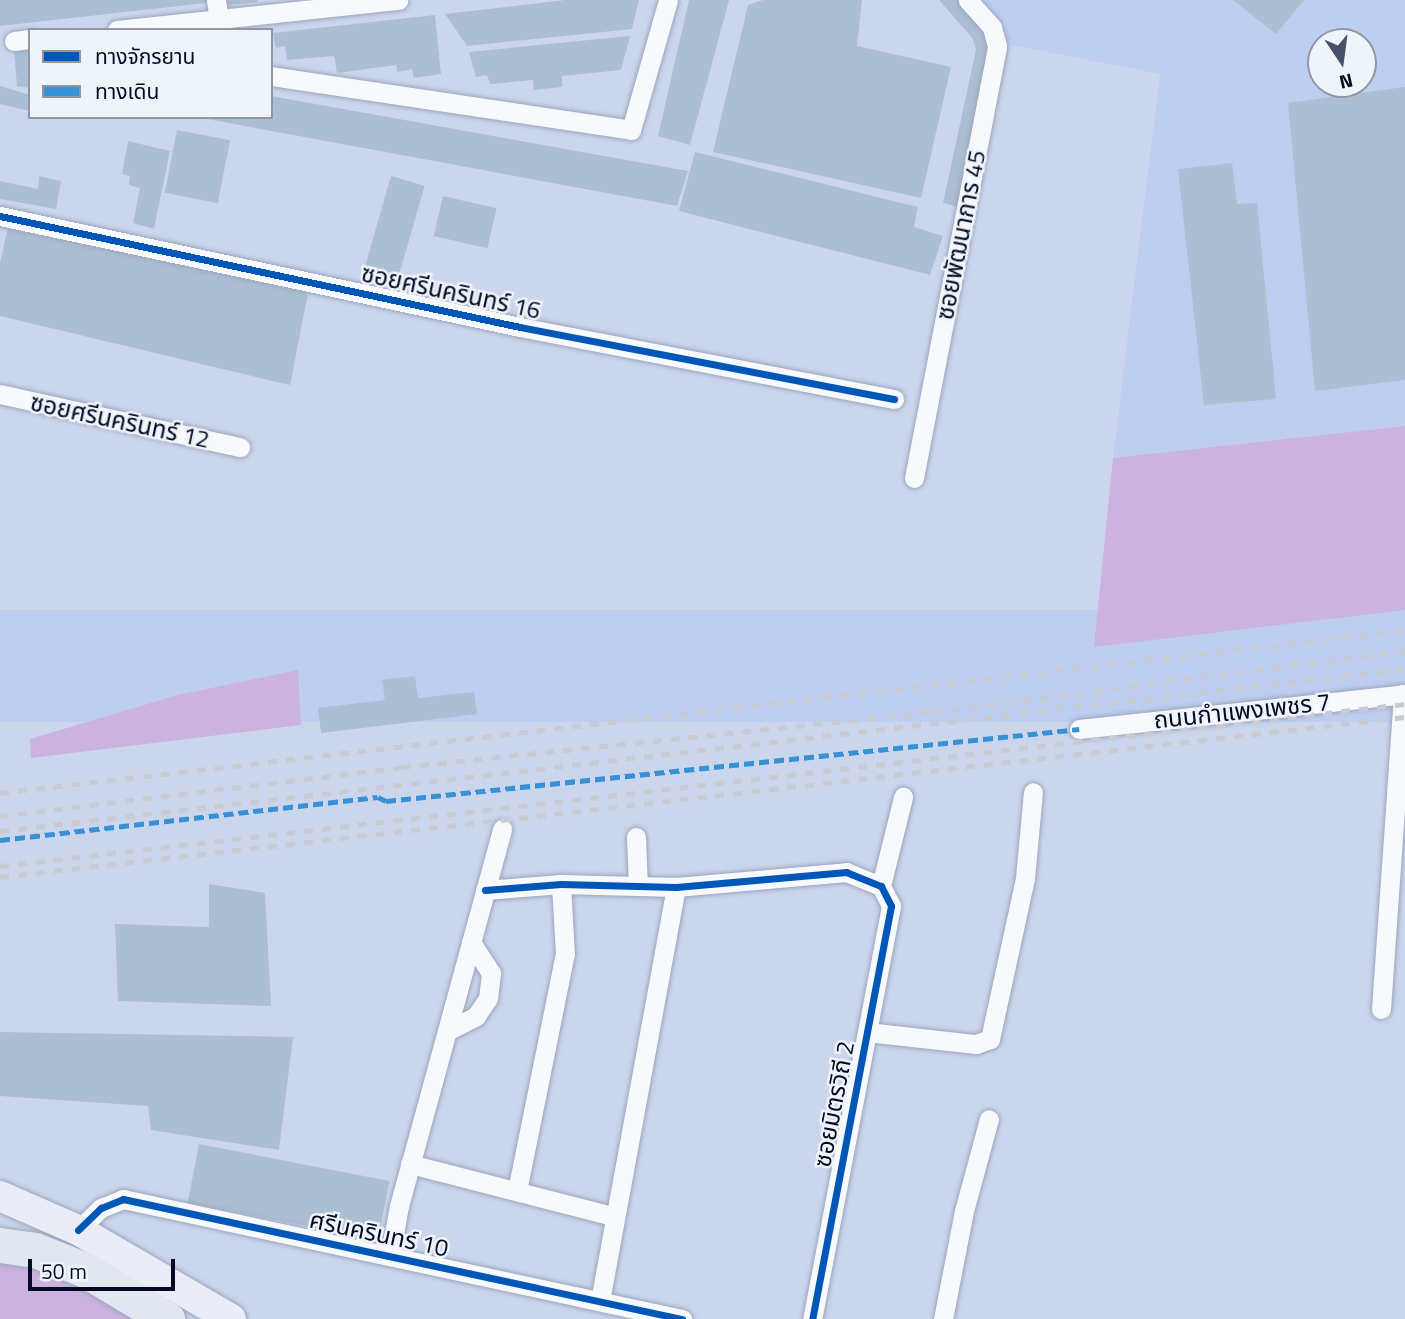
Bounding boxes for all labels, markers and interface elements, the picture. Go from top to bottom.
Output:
legend [28,28,273,119]
north arrow [1307,28,1377,98]
text: ทางจักรยาน [95,40,196,72]
text: N [1337,66,1356,98]
text: ทางเดิน [95,75,159,107]
street label: ซอยพัฒนาการ 45 [930,148,992,322]
street label: ซอยศรีนครินทร์ 16 [359,259,543,325]
street label: ซอยศรีนครินทร์ 12 [28,388,212,454]
street label: ถนนกำแพงเพชร 7 [1152,687,1332,735]
street label: ซอยมิตรวิถี 2 [808,1038,860,1170]
street label: ศรีนครินทร์ 10 [307,1205,451,1263]
scale bar [32,1246,178,1290]
text: 50 m [41,1255,87,1287]

